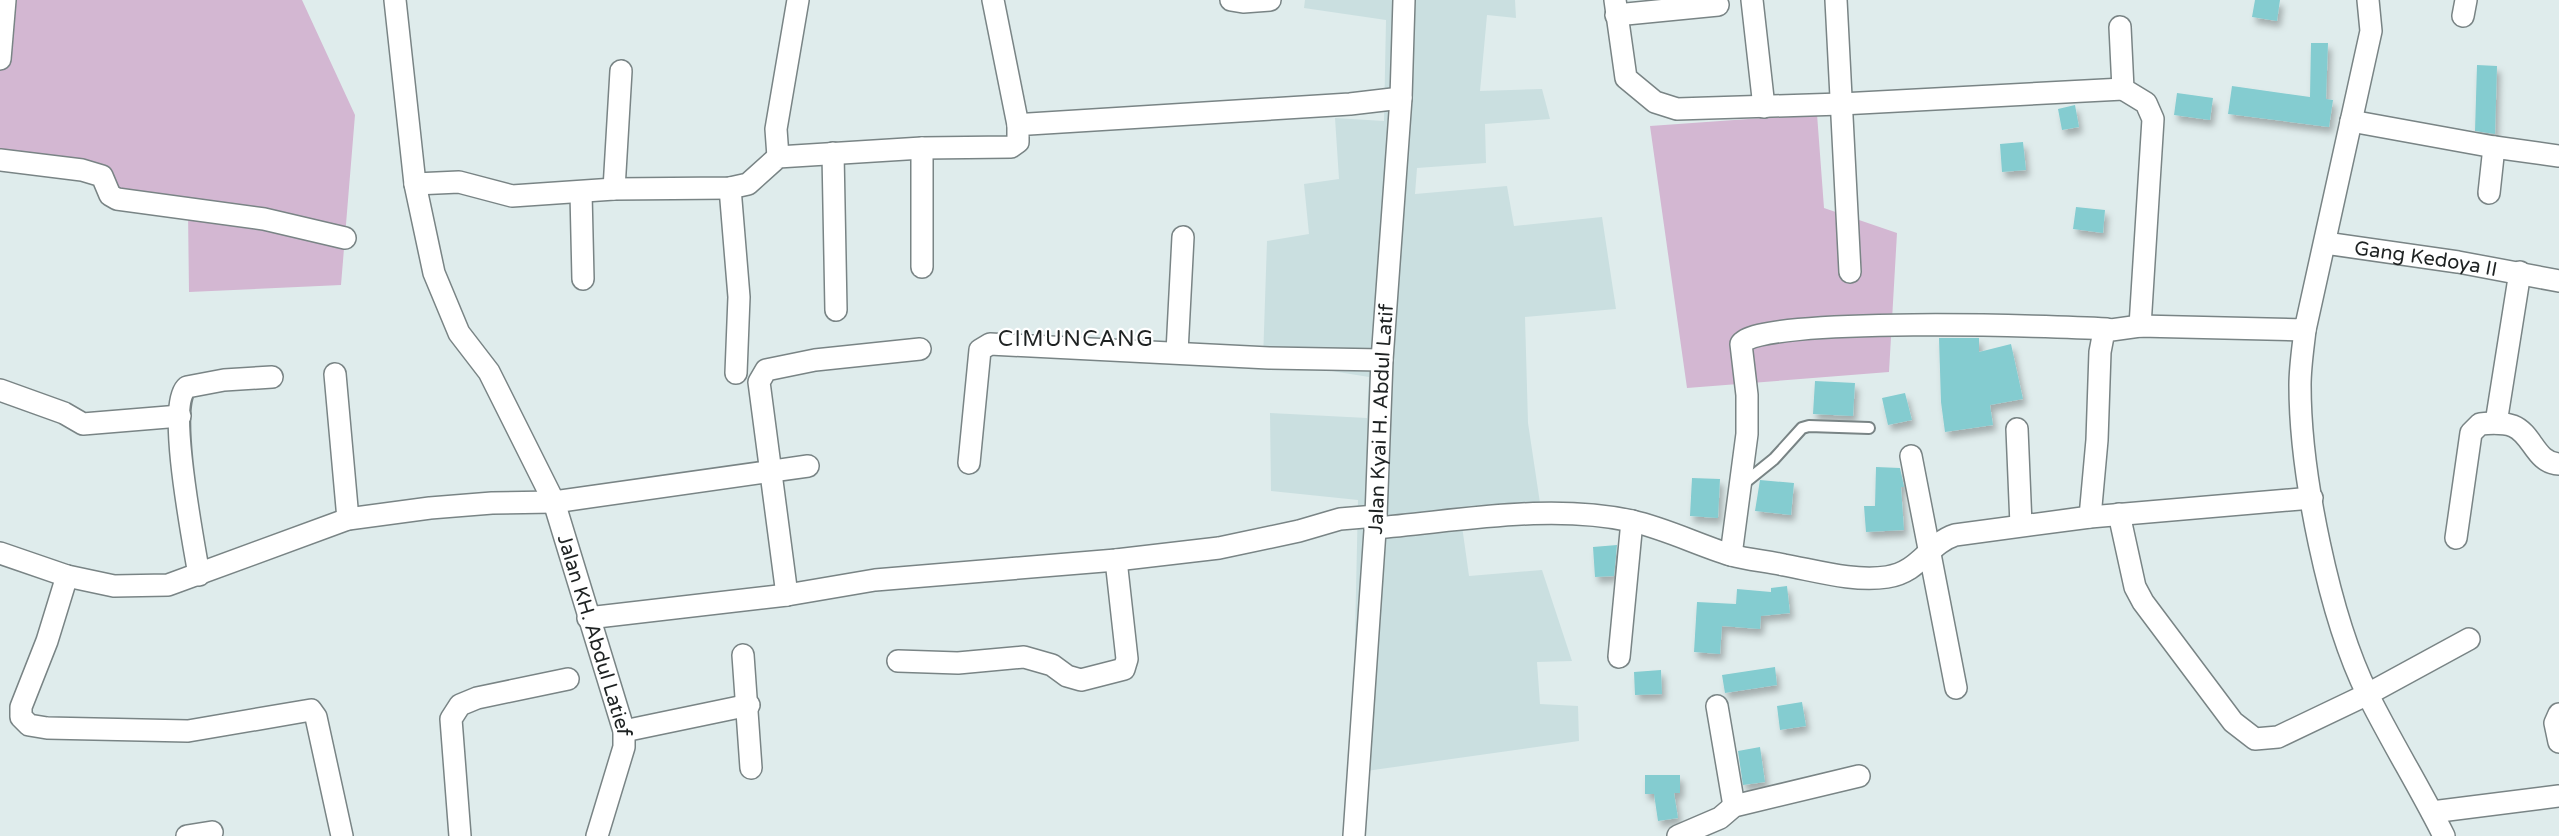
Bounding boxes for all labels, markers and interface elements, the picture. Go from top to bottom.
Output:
street label: Gang Kedoya II [2353,236,2499,282]
street label: Jalan Kyai H. Abdul Latif [1364,303,1399,535]
district label: CIMUNCANG [998,326,1154,352]
street label: Jalan KH. Abdul Latief [552,532,635,736]

